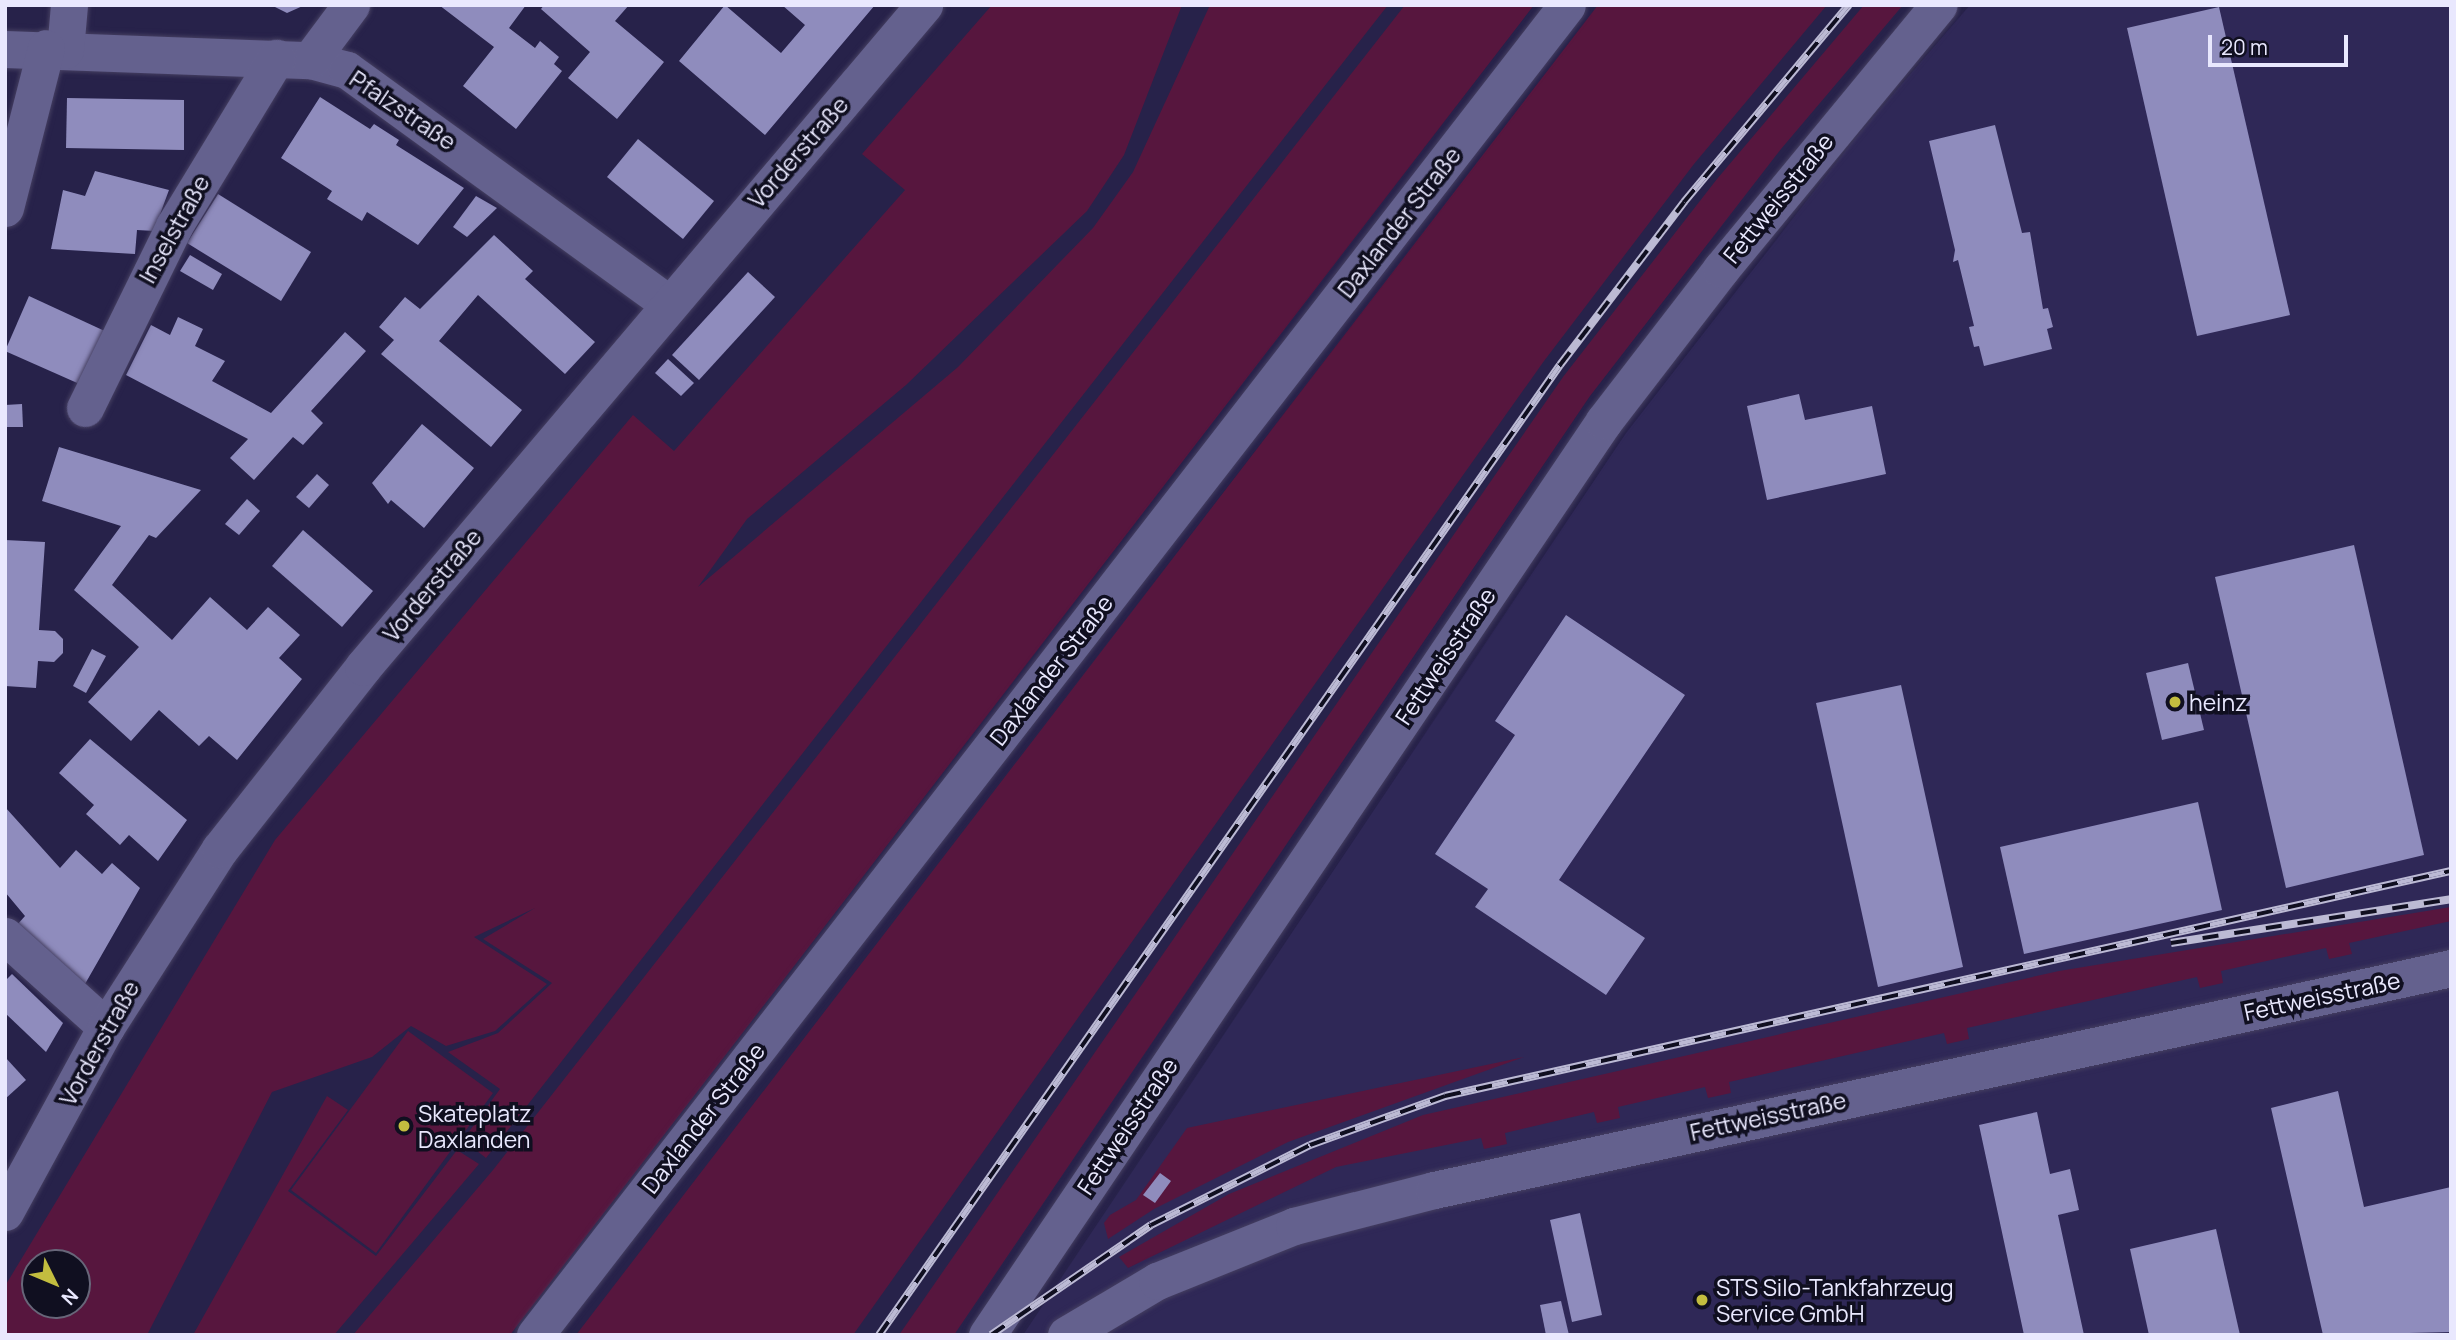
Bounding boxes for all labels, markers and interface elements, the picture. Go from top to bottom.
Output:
scale bar [2211,21,2351,65]
text: 20 m [2221,33,2268,61]
street label: Pfalzstraße [345,64,461,156]
street label: Vorderstraße [742,91,854,213]
street label: Fettweisstraße [1717,128,1839,268]
street label: Daxlander Straße [1332,141,1466,303]
street label: Inselstraße [133,170,215,288]
street label: Vorderstraße [377,523,487,647]
street label: Fettweisstraße [1389,582,1501,730]
street label: Daxlander Straße [984,589,1118,751]
place label: heinz [2189,688,2247,716]
marker: heinz [2167,694,2183,710]
street label: Fettweisstraße [2241,966,2403,1026]
street label: Vorderstraße [53,976,145,1110]
street label: Daxlander Straße [636,1037,770,1199]
street label: Fettweisstraße [1071,1052,1183,1200]
street label: Fettweisstraße [1687,1086,1849,1146]
place label: Skateplatz Daxlanden [418,1099,531,1153]
marker: Skateplatz Daxlanden [396,1118,412,1134]
north arrow [21,1249,91,1319]
place label: STS Silo-Tankfahrzeug Service GmbH [1716,1273,1953,1327]
text: N [56,1283,84,1311]
marker: STS Silo-Tankfahrzeug Service GmbH [1694,1292,1710,1308]

